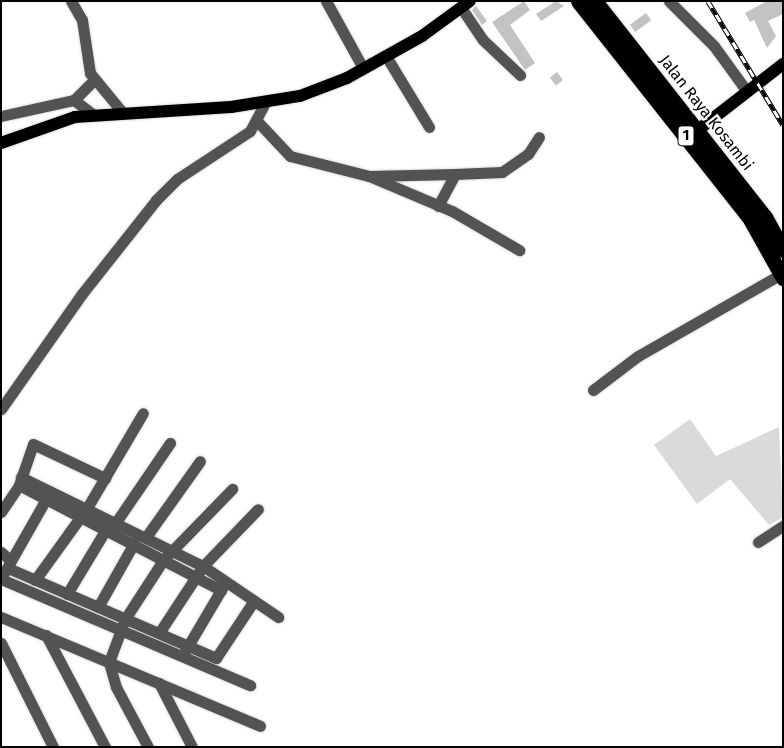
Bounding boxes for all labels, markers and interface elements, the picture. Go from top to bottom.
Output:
street label: Jalan Raya Kosambi [655,51,757,175]
road number: 1 [677,124,695,148]

